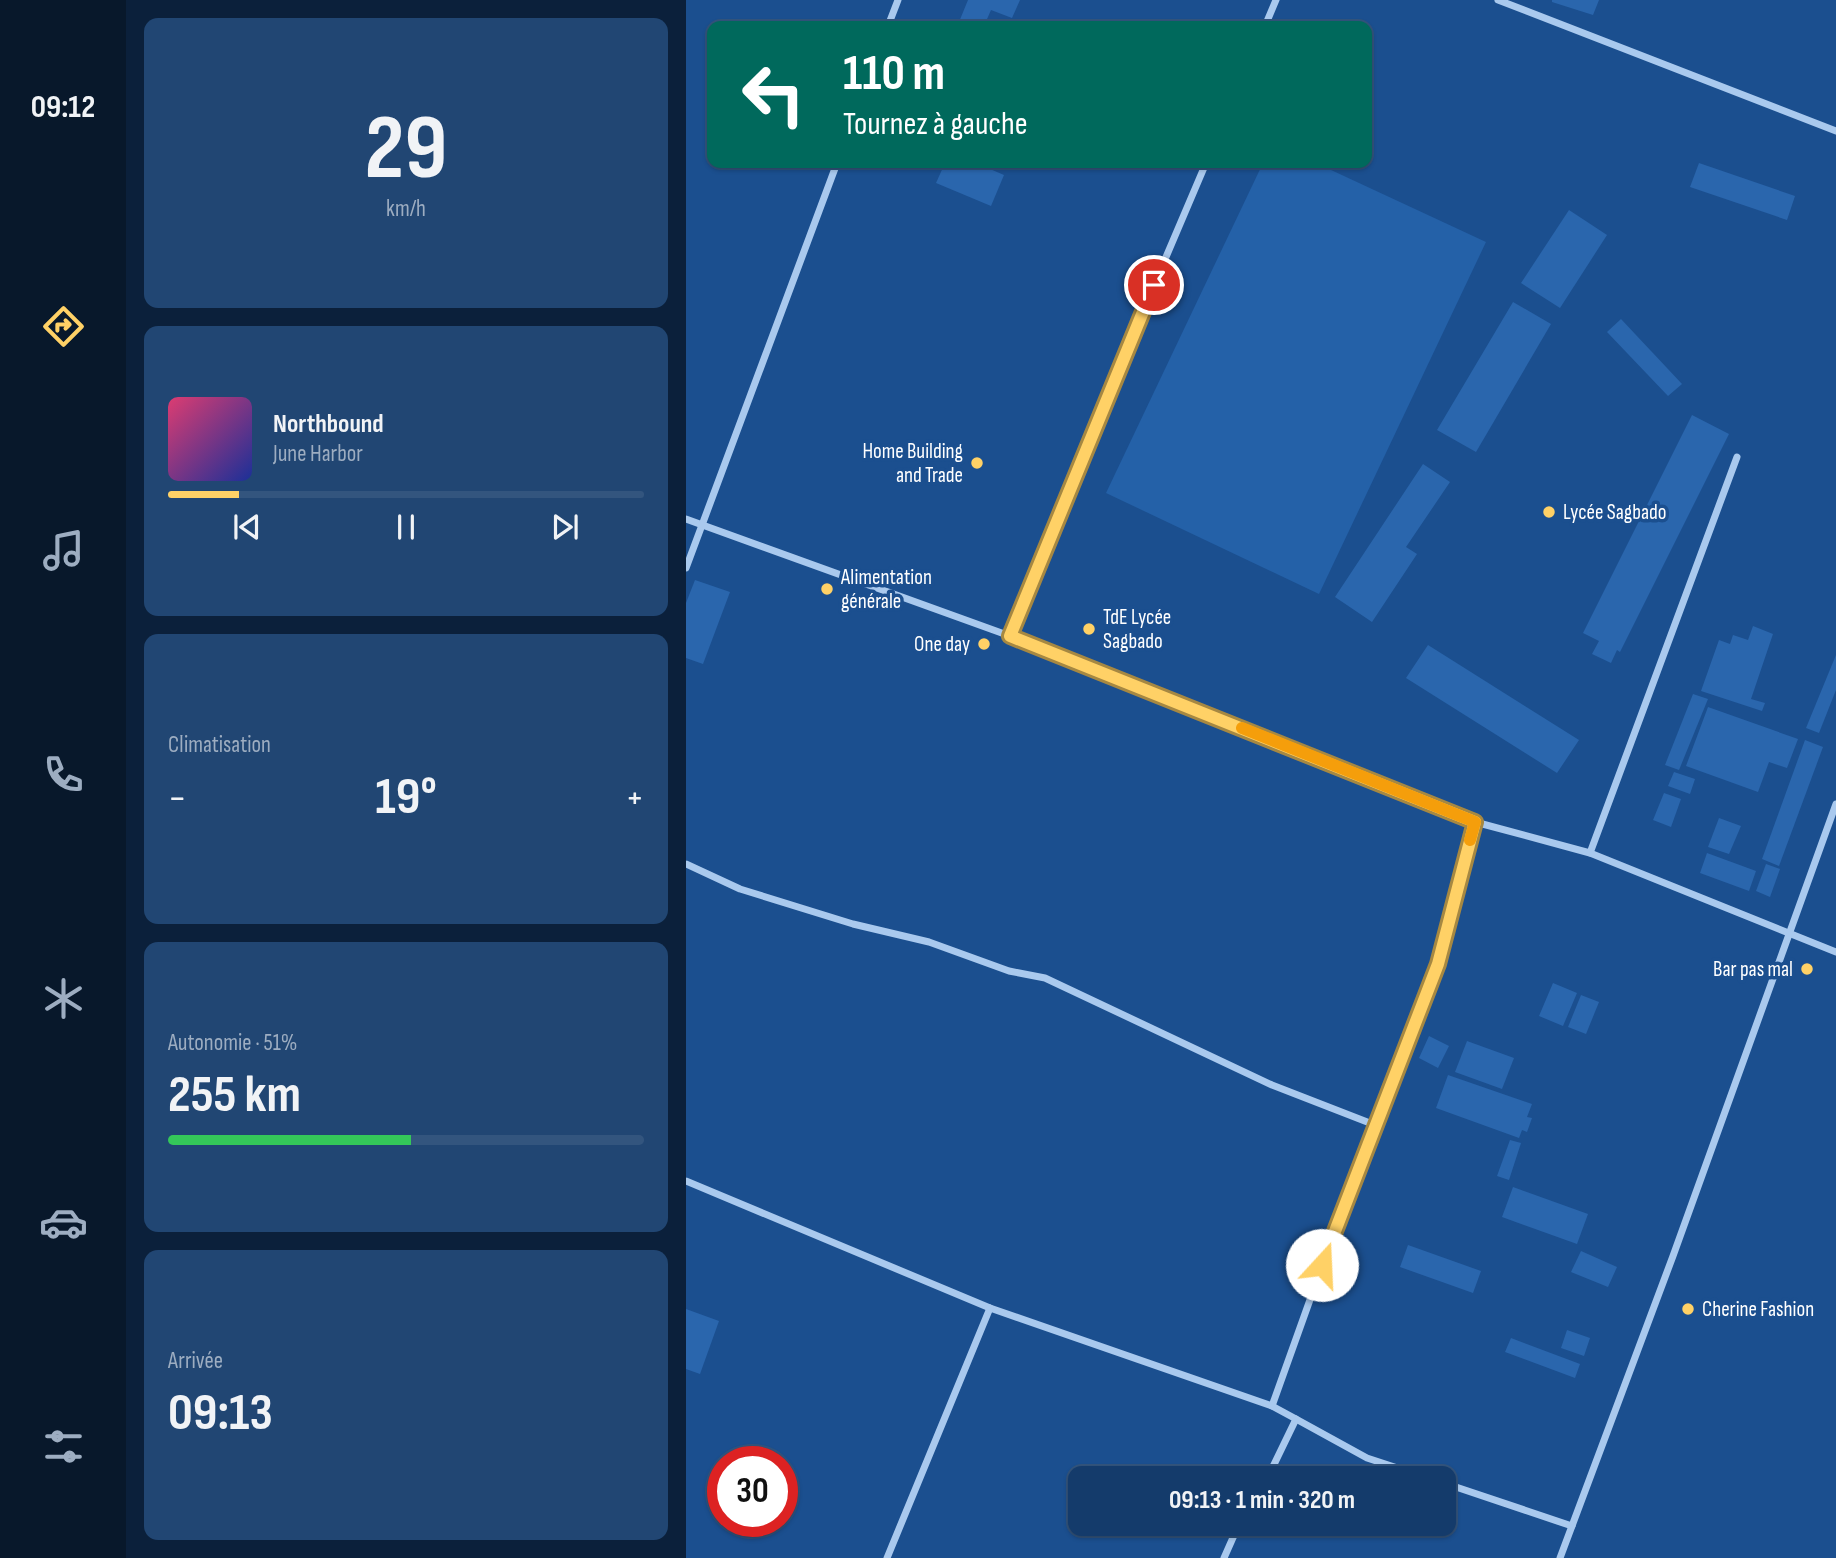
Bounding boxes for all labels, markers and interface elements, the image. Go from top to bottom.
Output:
text: 110 m [843,45,945,104]
icon: left [728,49,819,140]
text: 09:12 [31,88,95,127]
text: 29 [365,95,448,204]
text: Tournez à gauche [843,105,1028,144]
text: km/h [386,195,426,223]
pin [1124,255,1184,315]
icon: arrive [1135,266,1173,304]
icon: directions [39,302,88,351]
text: Northbound [273,409,384,440]
place label: Home Building and Trade [862,439,963,488]
text: June Harbor [273,440,363,468]
marker: Home Building and Trade [969,455,985,471]
place label: Lycée Sagbado [1563,500,1666,525]
marker: Lycée Sagbado [1541,504,1557,520]
icon: previous [228,508,266,546]
icon: pause [387,508,425,546]
icon: next [546,508,584,546]
icon: music [39,526,88,575]
place label: Alimentation générale [840,565,932,614]
marker: Alimentation générale [819,581,835,597]
place label: TdE Lycée Sagbado [1103,605,1171,654]
marker: TdE Lycée Sagbado [1081,621,1097,637]
place label: One day [914,632,970,657]
marker: One day [976,636,992,652]
text: Climatisation [168,731,271,759]
icon: phone [39,750,88,799]
text: 19° [375,766,437,829]
text: − [168,776,187,821]
text: + [625,776,644,821]
place label: Bar pas mal [1713,957,1793,982]
marker: Bar pas mal [1799,961,1815,977]
icon: climate [39,974,88,1023]
text: Autonomie · 51% [168,1029,297,1057]
text: 255 km [168,1064,301,1127]
icon: car [39,1198,88,1247]
position arrow [1285,1228,1359,1302]
place label: Cherine Fashion [1702,1297,1814,1322]
marker: Cherine Fashion [1680,1301,1696,1317]
text: Arrivée [168,1347,223,1375]
text: 09:13 [168,1382,273,1445]
icon: filters [39,1422,88,1471]
speed limit sign: 30 [707,1446,798,1537]
text: 09:13 · 1 min · 320 m [1169,1485,1355,1516]

